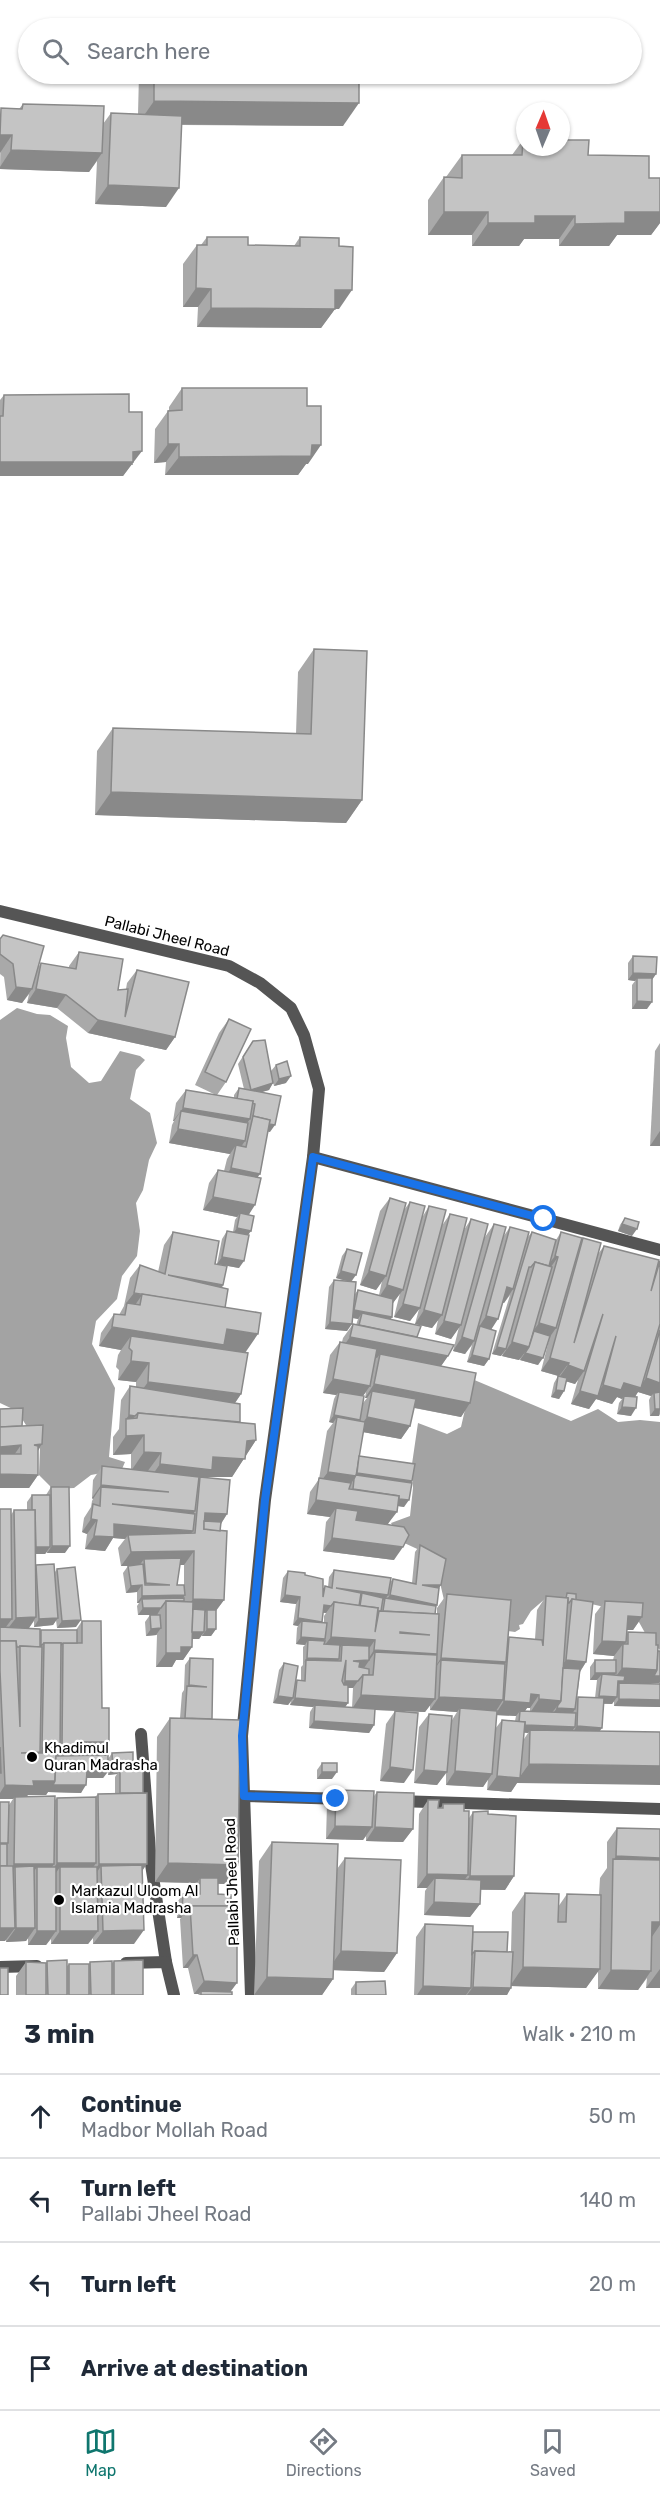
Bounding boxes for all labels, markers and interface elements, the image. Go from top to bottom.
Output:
search box [18,18,642,84]
icon: search [39,35,72,68]
text: Search here [87,38,210,65]
north arrow [516,102,570,156]
street label: Pallabi Jheel Road [103,912,231,960]
route start [530,1205,556,1231]
place label: Khadimul Quran Madrasha [44,1739,158,1774]
marker: Khadimul Quran Madrasha [25,1750,39,1764]
route end [322,1785,348,1811]
street label: Pallabi Jheel Road [221,1818,243,1946]
place label: Markazul Uloom Al Islamia Madrasha [71,1882,198,1917]
marker: Markazul Uloom Al Islamia Madrasha [52,1893,66,1907]
text: 3 min [24,2019,95,2050]
text: Walk · 210 m [522,2022,636,2046]
text: Continue [81,2091,182,2118]
icon: ahead [24,2100,57,2133]
text: 50 m [589,2104,636,2128]
text: Madbor Mollah Road [81,2118,268,2142]
text: Turn left [81,2175,176,2202]
icon: left [24,2184,57,2217]
text: 140 m [580,2188,636,2212]
text: Pallabi Jheel Road [81,2202,252,2226]
icon: left [24,2268,57,2301]
text: Turn left [81,2271,176,2298]
text: 20 m [589,2272,636,2296]
icon: arrive [24,2352,57,2385]
text: Arrive at destination [81,2355,308,2382]
tab: Map [84,2425,117,2480]
tab: Directions [286,2425,362,2480]
tab: Saved [530,2425,576,2480]

